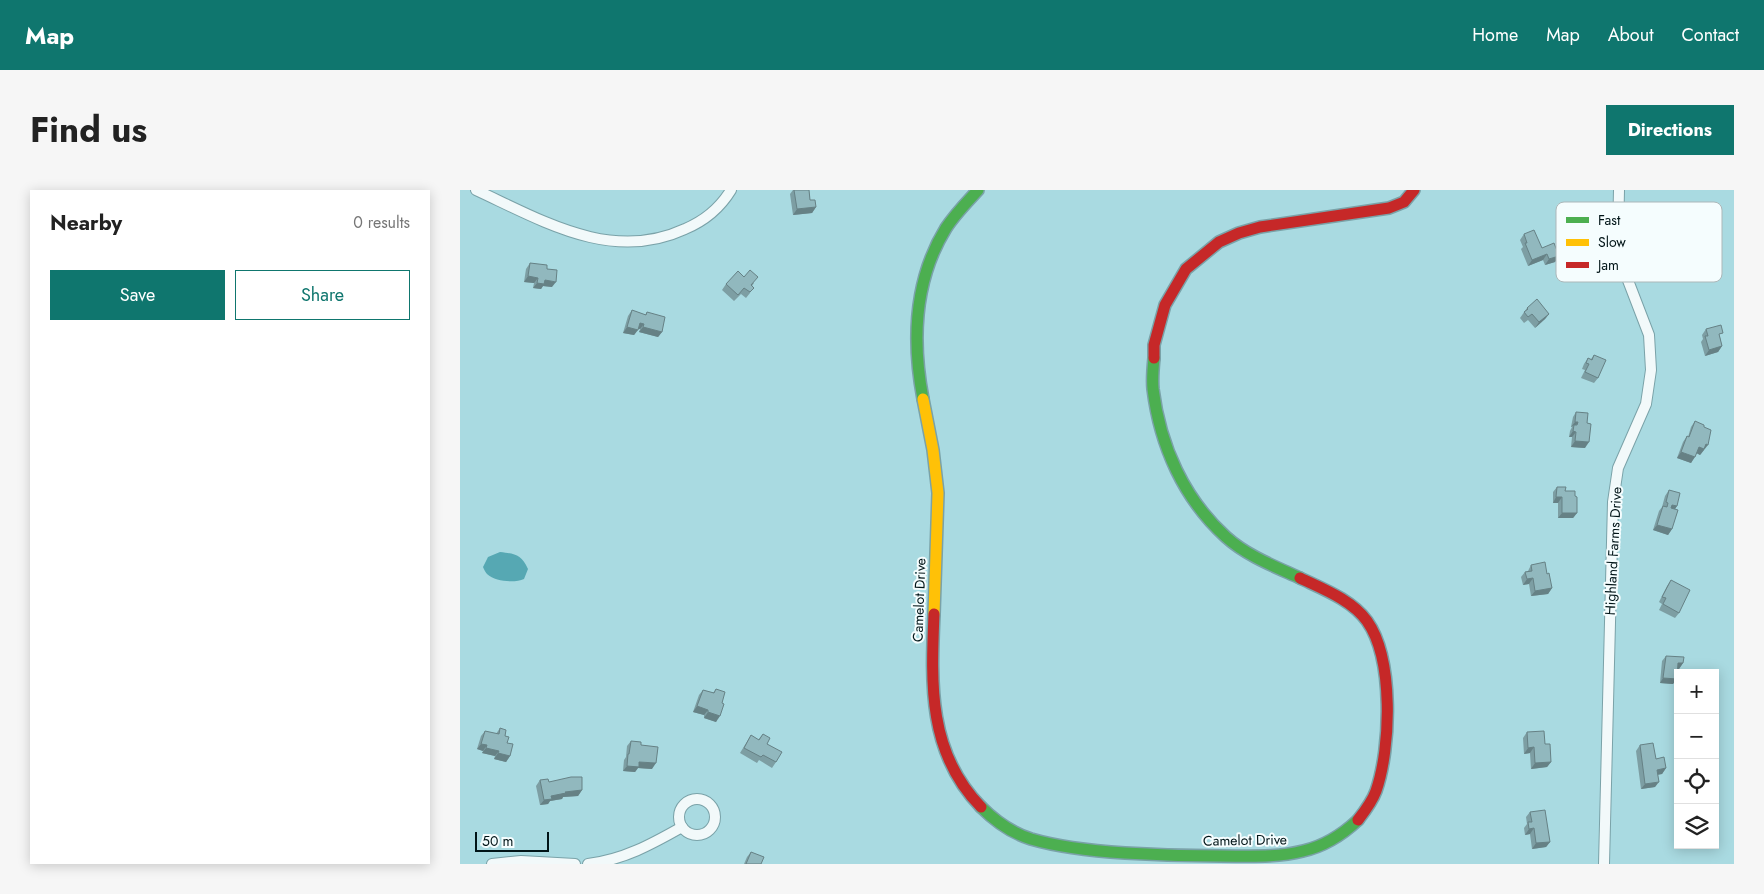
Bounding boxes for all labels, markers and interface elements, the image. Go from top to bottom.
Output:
text: Map [25,18,74,53]
text: Home [1472,22,1518,48]
text: Map [1546,22,1580,48]
text: About [1608,22,1653,48]
text: Contact [1681,22,1739,48]
text: Find us [30,105,147,155]
button: Directions [1606,105,1734,155]
legend [1556,202,1722,282]
text: Nearby [50,208,122,238]
text: Fast [1598,210,1621,230]
text: 0 results [353,211,410,234]
text: Slow [1598,232,1626,252]
text: Jam [1596,255,1619,275]
button: Save [50,270,225,320]
button: Share [235,270,410,320]
street label: Highland Farms Drive [1600,486,1626,616]
street label: Camelot Drive [908,558,930,642]
map controls [1674,669,1719,849]
button: + [1674,669,1719,714]
button: − [1674,714,1719,759]
button: locate [1674,759,1719,804]
button: layers [1674,804,1719,849]
scale bar [475,829,549,852]
street label: Camelot Drive [1203,829,1287,851]
text: 50 m [482,831,513,851]

